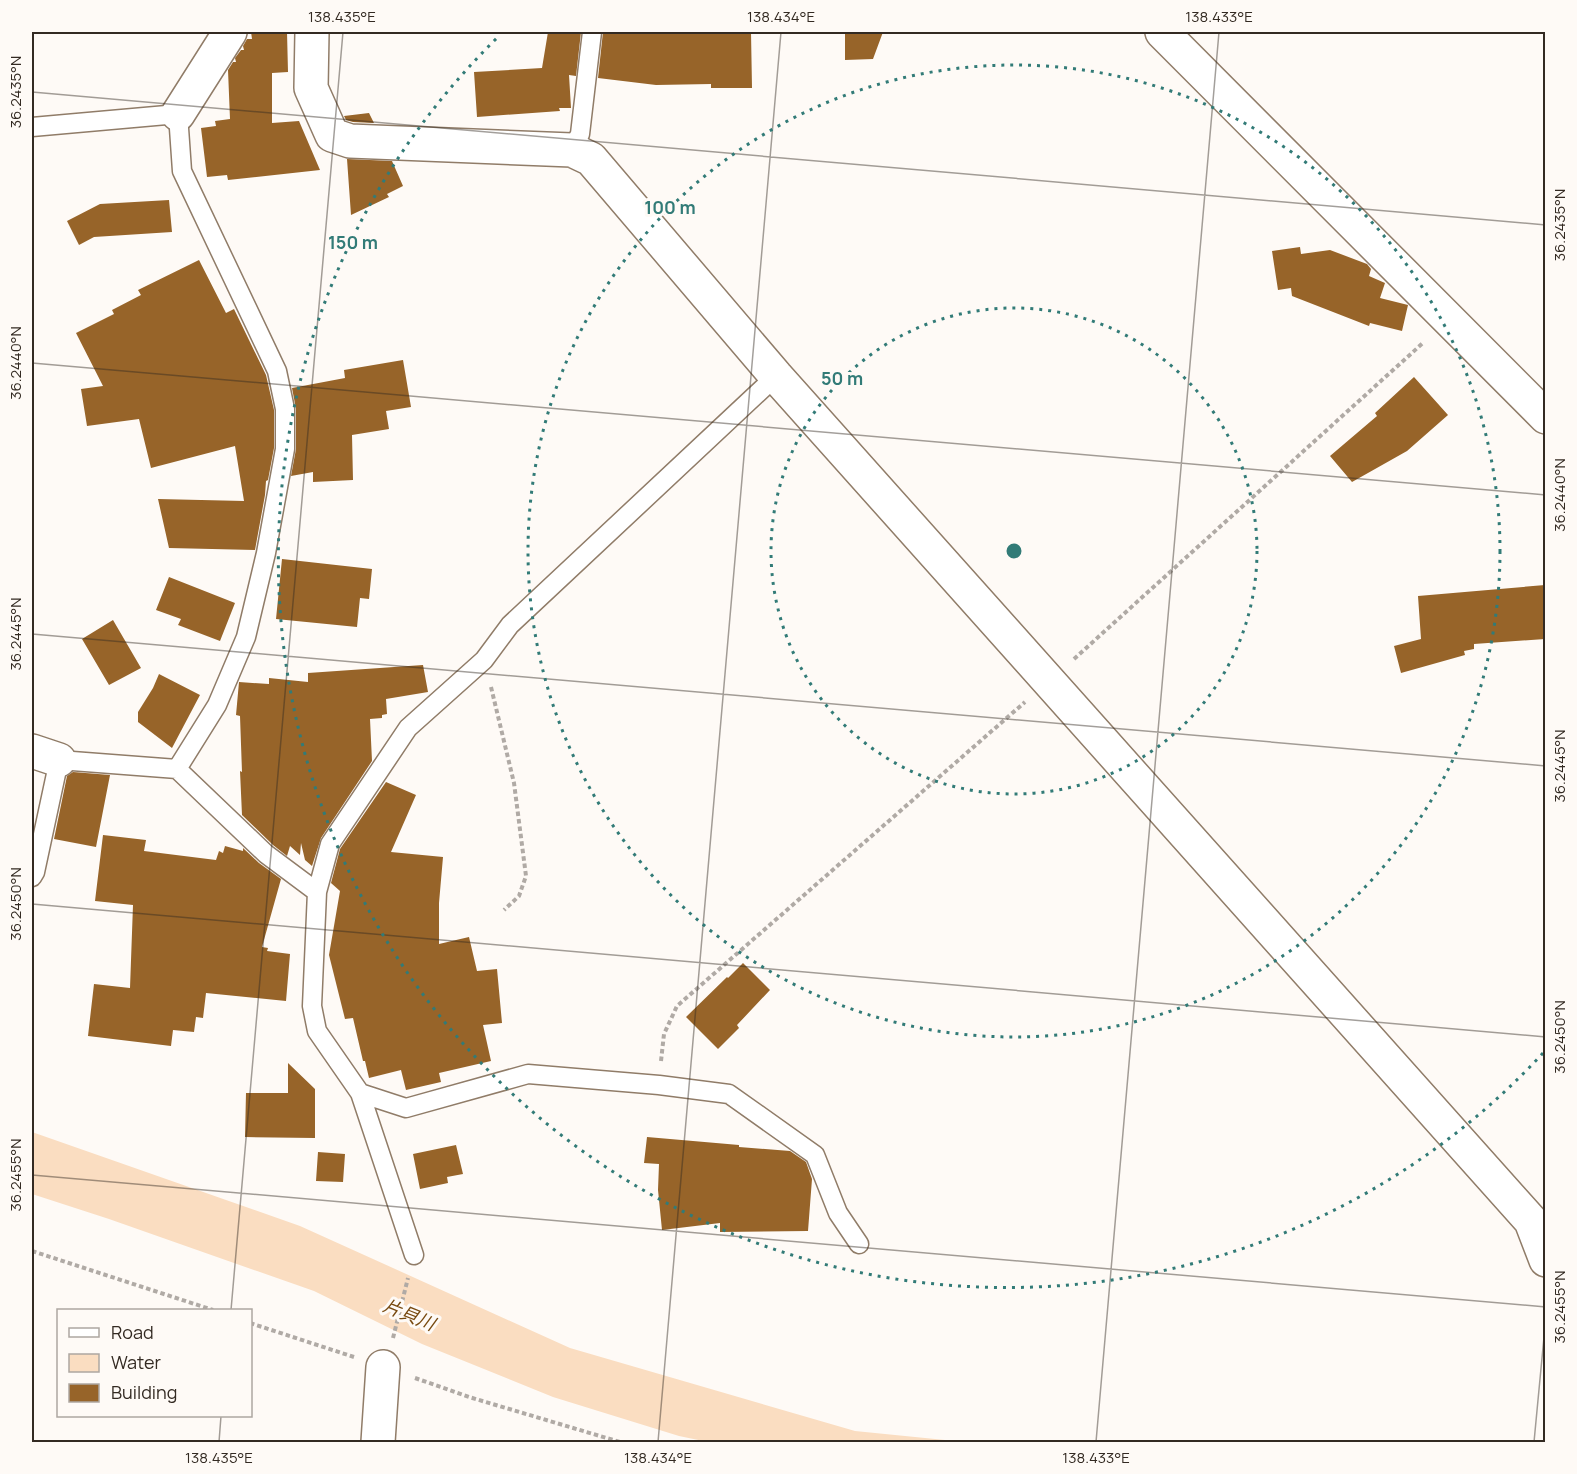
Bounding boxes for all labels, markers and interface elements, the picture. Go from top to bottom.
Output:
text: 138.435°E [308,6,376,27]
text: 138.434°E [747,6,815,27]
text: 138.433°E [1185,6,1253,27]
text: 36.2435°N [5,56,26,128]
text: 36.2435°N [1549,189,1570,261]
text: 100 m [644,195,696,219]
text: 150 m [328,230,378,254]
text: 36.2440°N [5,326,26,400]
text: 50 m [821,366,863,390]
text: 36.2440°N [1549,458,1570,532]
centre of rings [1004,541,1024,561]
text: 36.2445°N [5,597,26,671]
text: 36.2445°N [1549,729,1570,803]
text: 36.2450°N [5,867,26,941]
text: 36.2450°N [1549,1000,1570,1074]
text: 36.2455°N [5,1139,26,1211]
text: 36.2455°N [1549,1271,1570,1343]
water label: 片貝川 [380,1293,441,1336]
legend [57,1309,252,1417]
text: Road [111,1320,154,1344]
text: Water [111,1350,161,1374]
text: Building [111,1380,177,1404]
text: 138.435°E [185,1447,253,1468]
text: 138.434°E [624,1447,692,1468]
text: 138.433°E [1062,1447,1130,1468]

